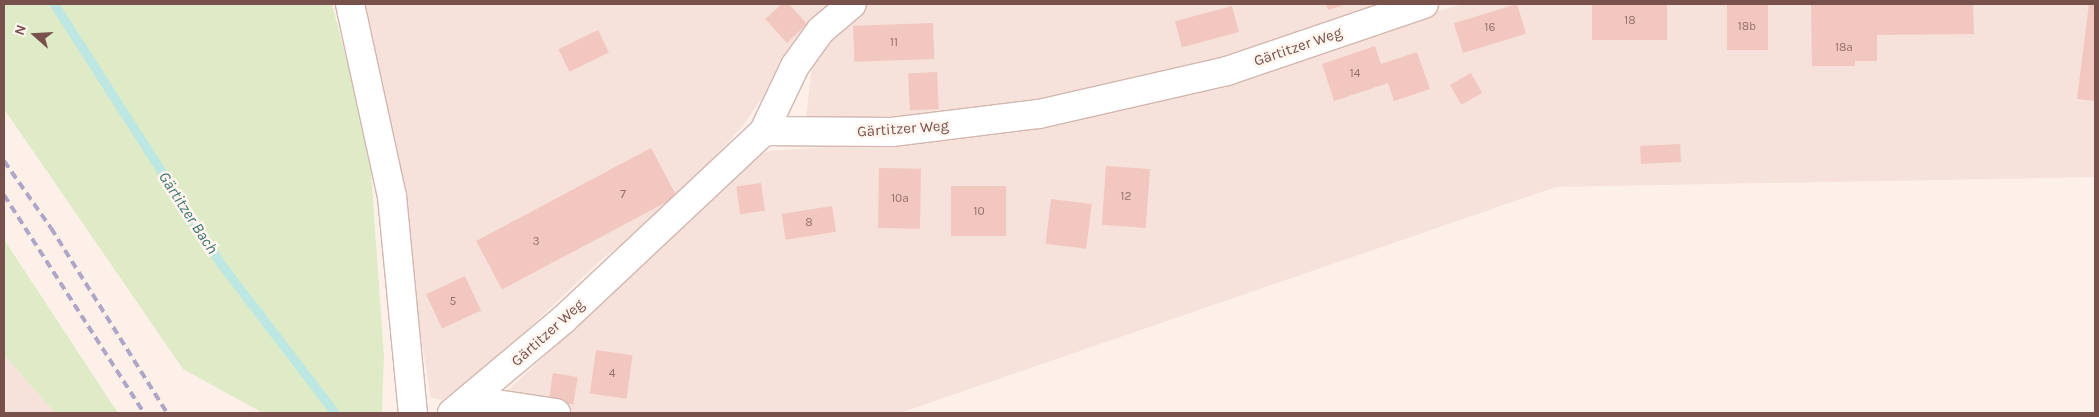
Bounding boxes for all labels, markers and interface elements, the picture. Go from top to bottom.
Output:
north arrow [10,10,60,60]
house number: 18 [1624,14,1636,28]
house number: 18b [1738,20,1756,34]
house number: 16 [1485,21,1495,35]
text: N [11,22,30,37]
street label: Gärtitzer Weg [1252,24,1344,70]
house number: 11 [890,36,898,50]
house number: 18a [1835,41,1853,55]
house number: 14 [1350,67,1360,81]
street label: Gärtitzer Weg [856,117,950,141]
water label: Gärtitzer Bach [154,168,222,258]
house number: 7 [620,188,626,202]
house number: 12 [1121,190,1131,204]
house number: 10a [891,192,909,206]
house number: 10 [973,205,985,219]
house number: 8 [805,216,813,230]
house number: 3 [532,235,540,249]
house number: 5 [450,295,456,309]
street label: Gärtitzer Weg [508,296,588,370]
house number: 4 [609,367,615,381]

